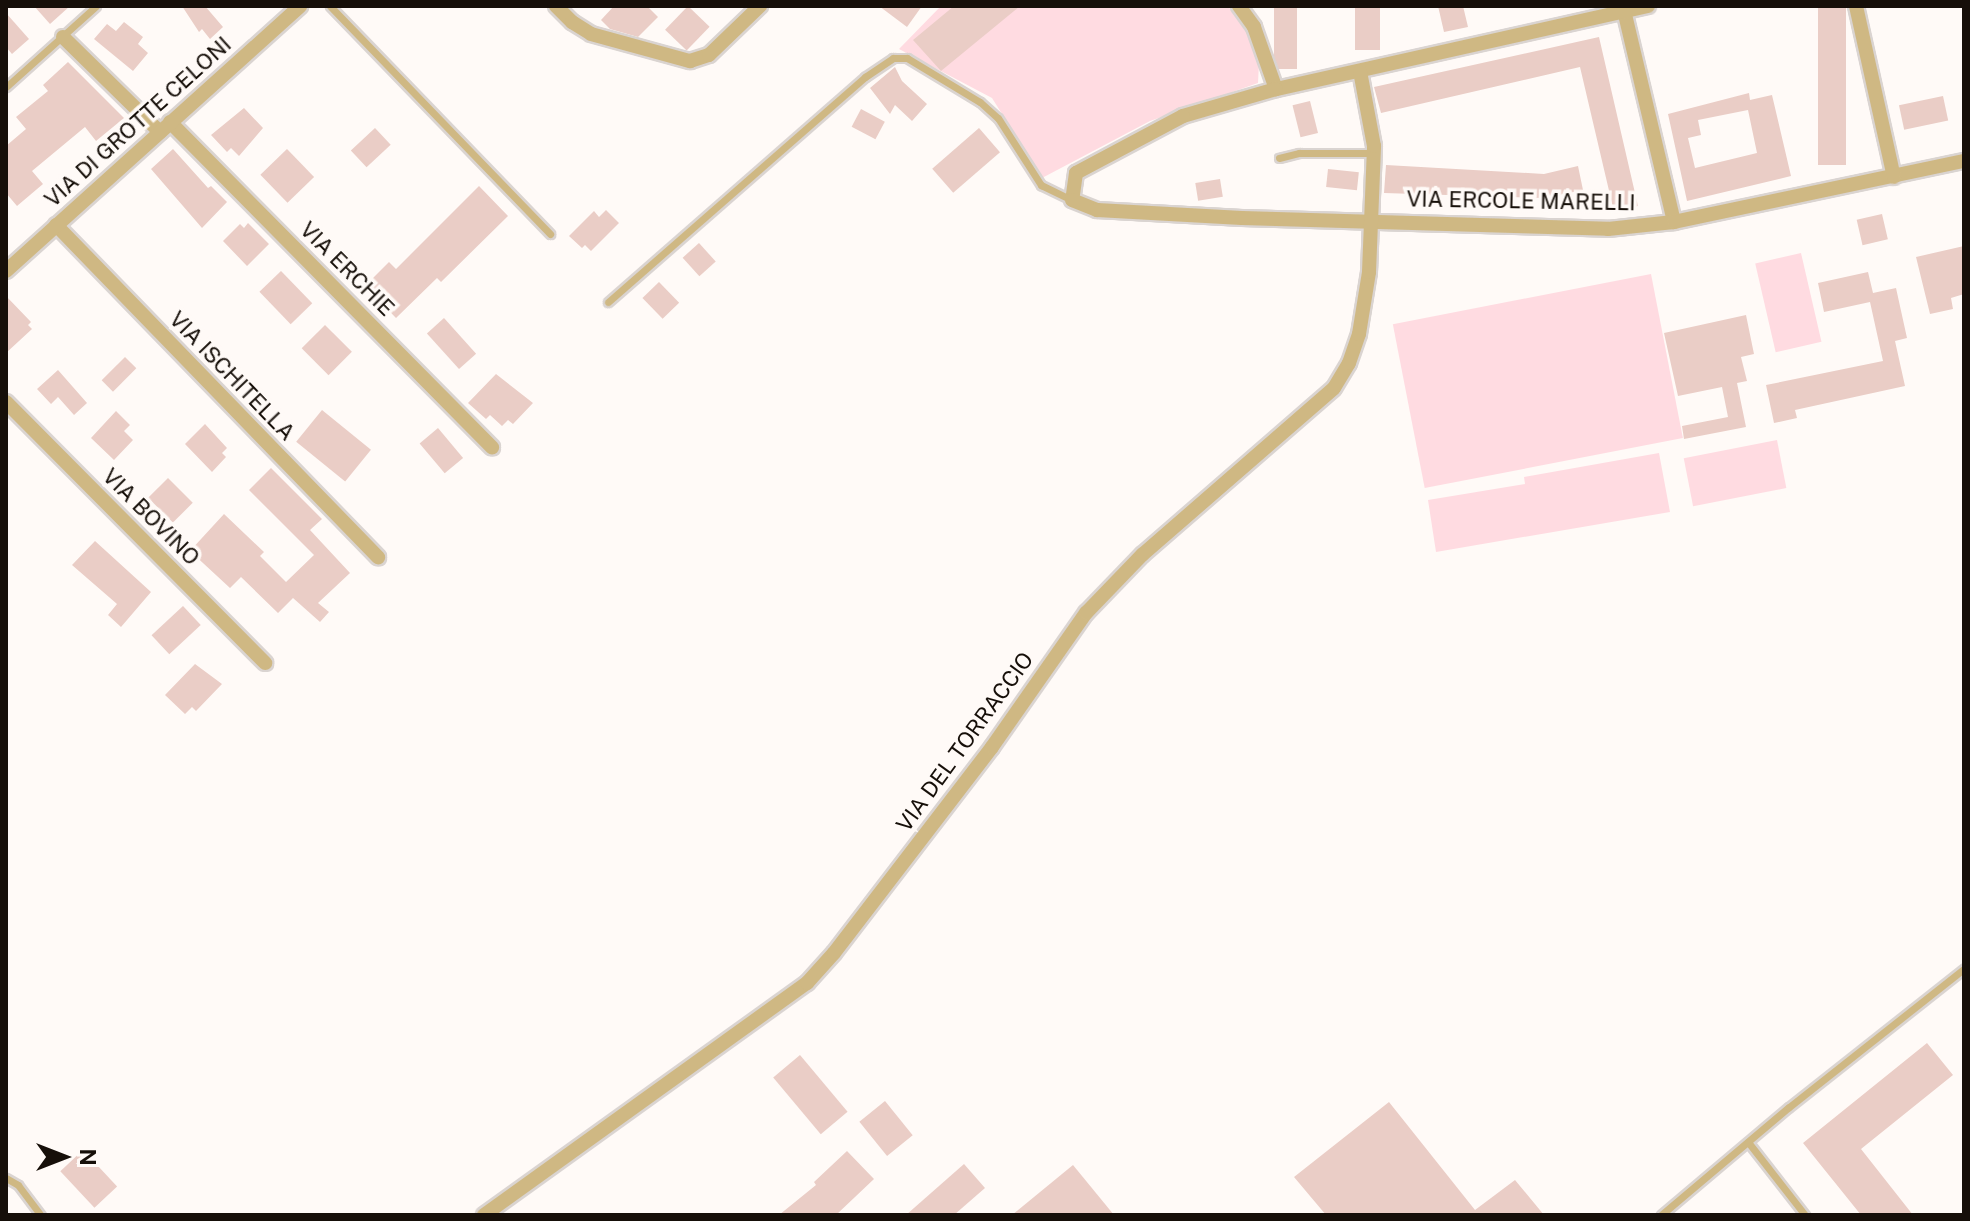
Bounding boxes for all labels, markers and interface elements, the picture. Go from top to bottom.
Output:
street label: VIA DI GROTTE CELONI [39,31,237,213]
street label: VIA ERCOLE MARELLI [1406,186,1636,216]
street label: VIA ERCHIE [294,216,400,322]
street label: VIA ISCHITELLA [164,306,300,446]
street label: VIA BOVINO [97,463,205,571]
street label: VIA DEL TORRACCIO [891,647,1039,837]
north arrow [24,1117,104,1197]
text: N [75,1148,101,1166]

